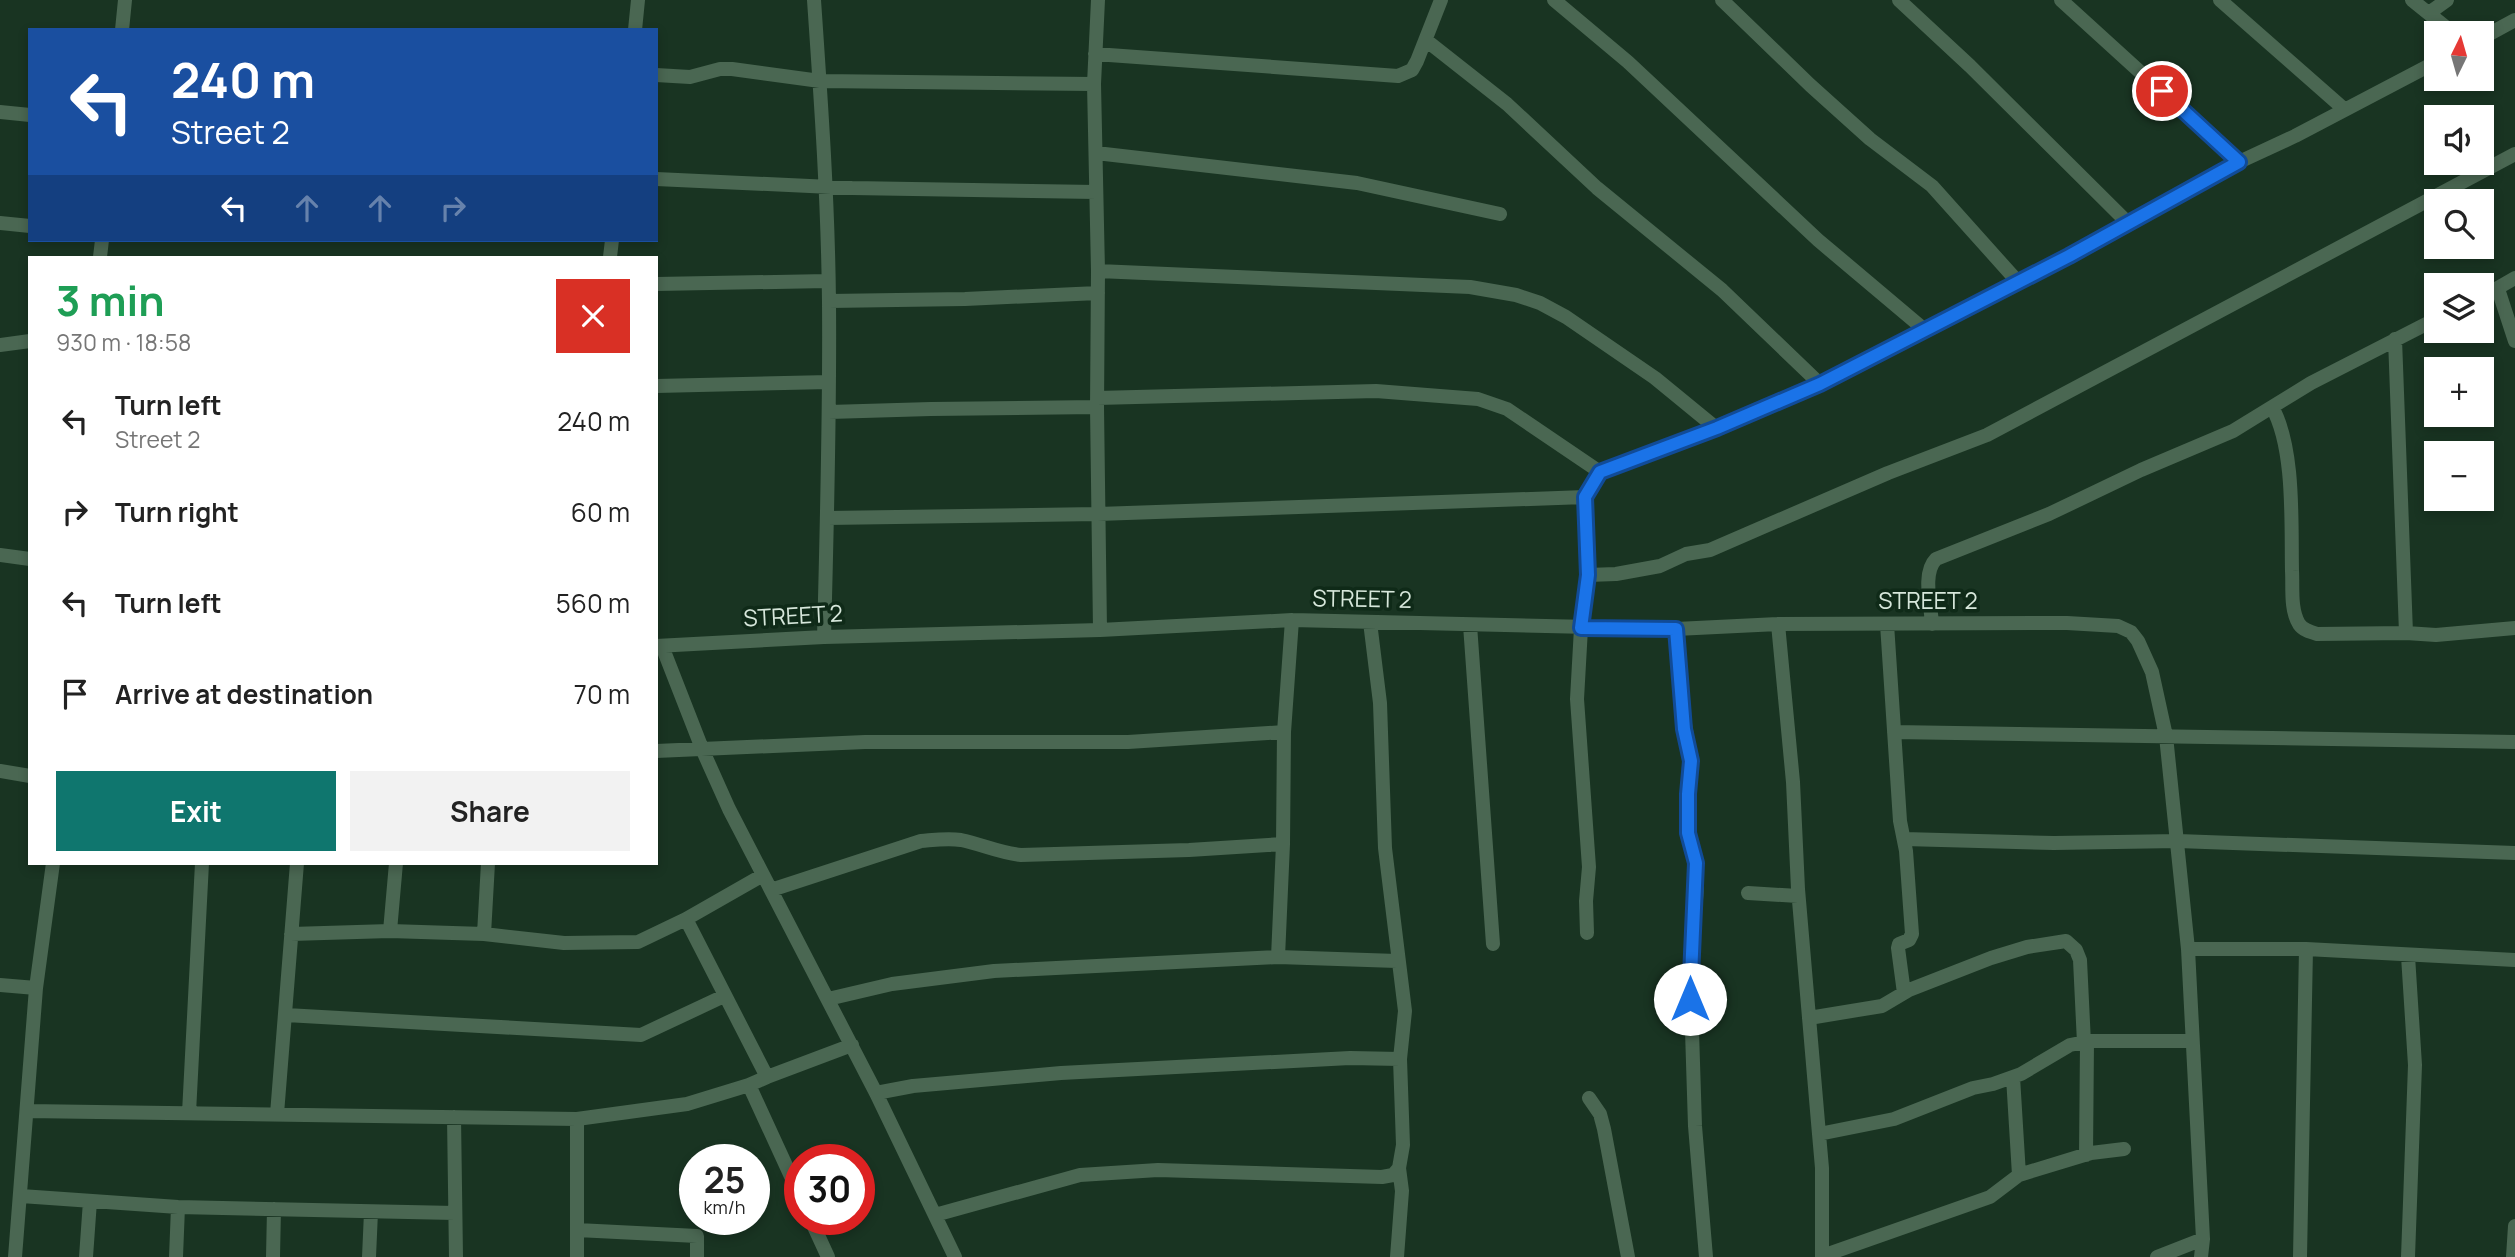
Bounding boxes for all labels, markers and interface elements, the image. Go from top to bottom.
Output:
north arrow [2424,21,2494,91]
map controls [2424,21,2494,511]
text: 240 m [171,46,315,113]
icon: left [56,56,147,147]
pin [2132,61,2192,121]
icon: arrive [2143,72,2181,110]
button: sound [2424,105,2494,175]
text: Street 2 [171,110,290,154]
icon: left [215,189,253,227]
icon: ahead [288,189,326,227]
icon: ahead [361,189,399,227]
icon: right [434,189,472,227]
button: search [2424,189,2494,259]
text: 3 min [56,271,165,329]
button: layers [2424,273,2494,343]
button: close [556,279,630,353]
text: 930 m · 18:58 [56,326,191,358]
button: + [2424,357,2494,427]
text: Turn left [115,387,222,423]
icon: left [56,402,94,440]
text: 240 m [557,403,630,439]
text: Street 2 [115,423,200,455]
button: − [2424,441,2494,511]
icon: right [56,493,94,531]
text: Turn right [115,494,239,530]
text: 60 m [571,494,630,530]
street label: STREET 2 [1312,581,1412,615]
icon: left [56,584,94,622]
street label: STREET 2 [1878,584,1978,616]
text: Turn left [115,585,222,621]
text: 560 m [556,585,630,621]
street label: STREET 2 [742,596,843,634]
icon: arrive [56,675,94,713]
text: Arrive at destination [115,676,373,712]
text: 70 m [574,676,630,712]
button: Exit [56,771,336,851]
button: Share [350,771,630,851]
position arrow [1653,962,1727,1036]
speed limit sign: 30 [784,1144,875,1235]
text: 25 [704,1156,745,1204]
text: km/h [704,1195,745,1219]

